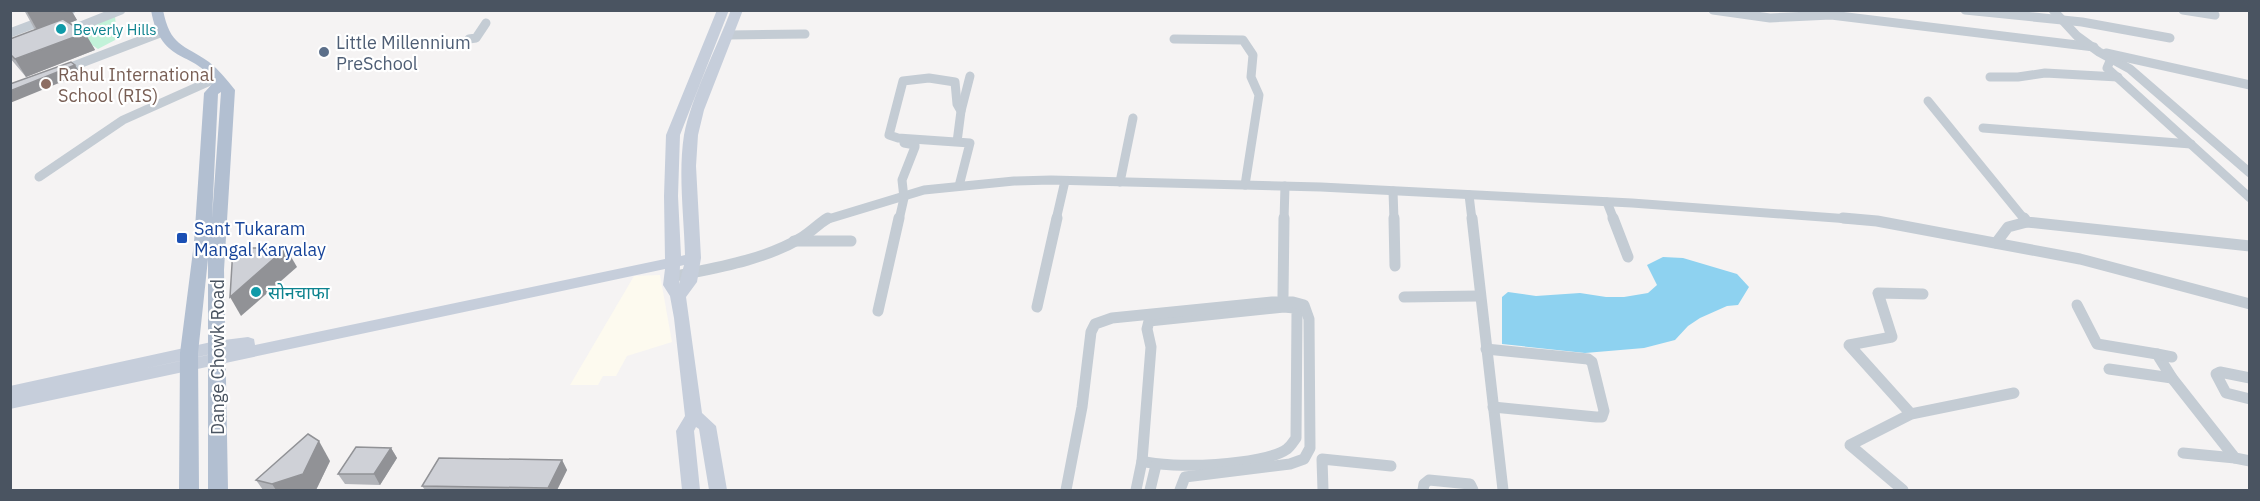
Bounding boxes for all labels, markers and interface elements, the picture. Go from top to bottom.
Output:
place label: Beverly Hills [73,20,157,39]
marker: Beverly Hills [54,22,68,36]
place label: Little Millennium PreSchool [336,31,471,75]
marker: Little Millennium PreSchool [317,45,331,59]
place label: Rahul International School (RIS) [58,63,214,107]
marker: Rahul International School (RIS) [39,77,53,91]
place label: Sant Tukaram Mangal Karyalay [194,217,326,261]
marker: Sant Tukaram Mangal Karyalay [175,231,189,245]
street label: Dange Chowk Road [206,279,229,435]
place label: सोनचाफा [268,281,330,304]
marker: सोनचाफा [249,285,263,299]

